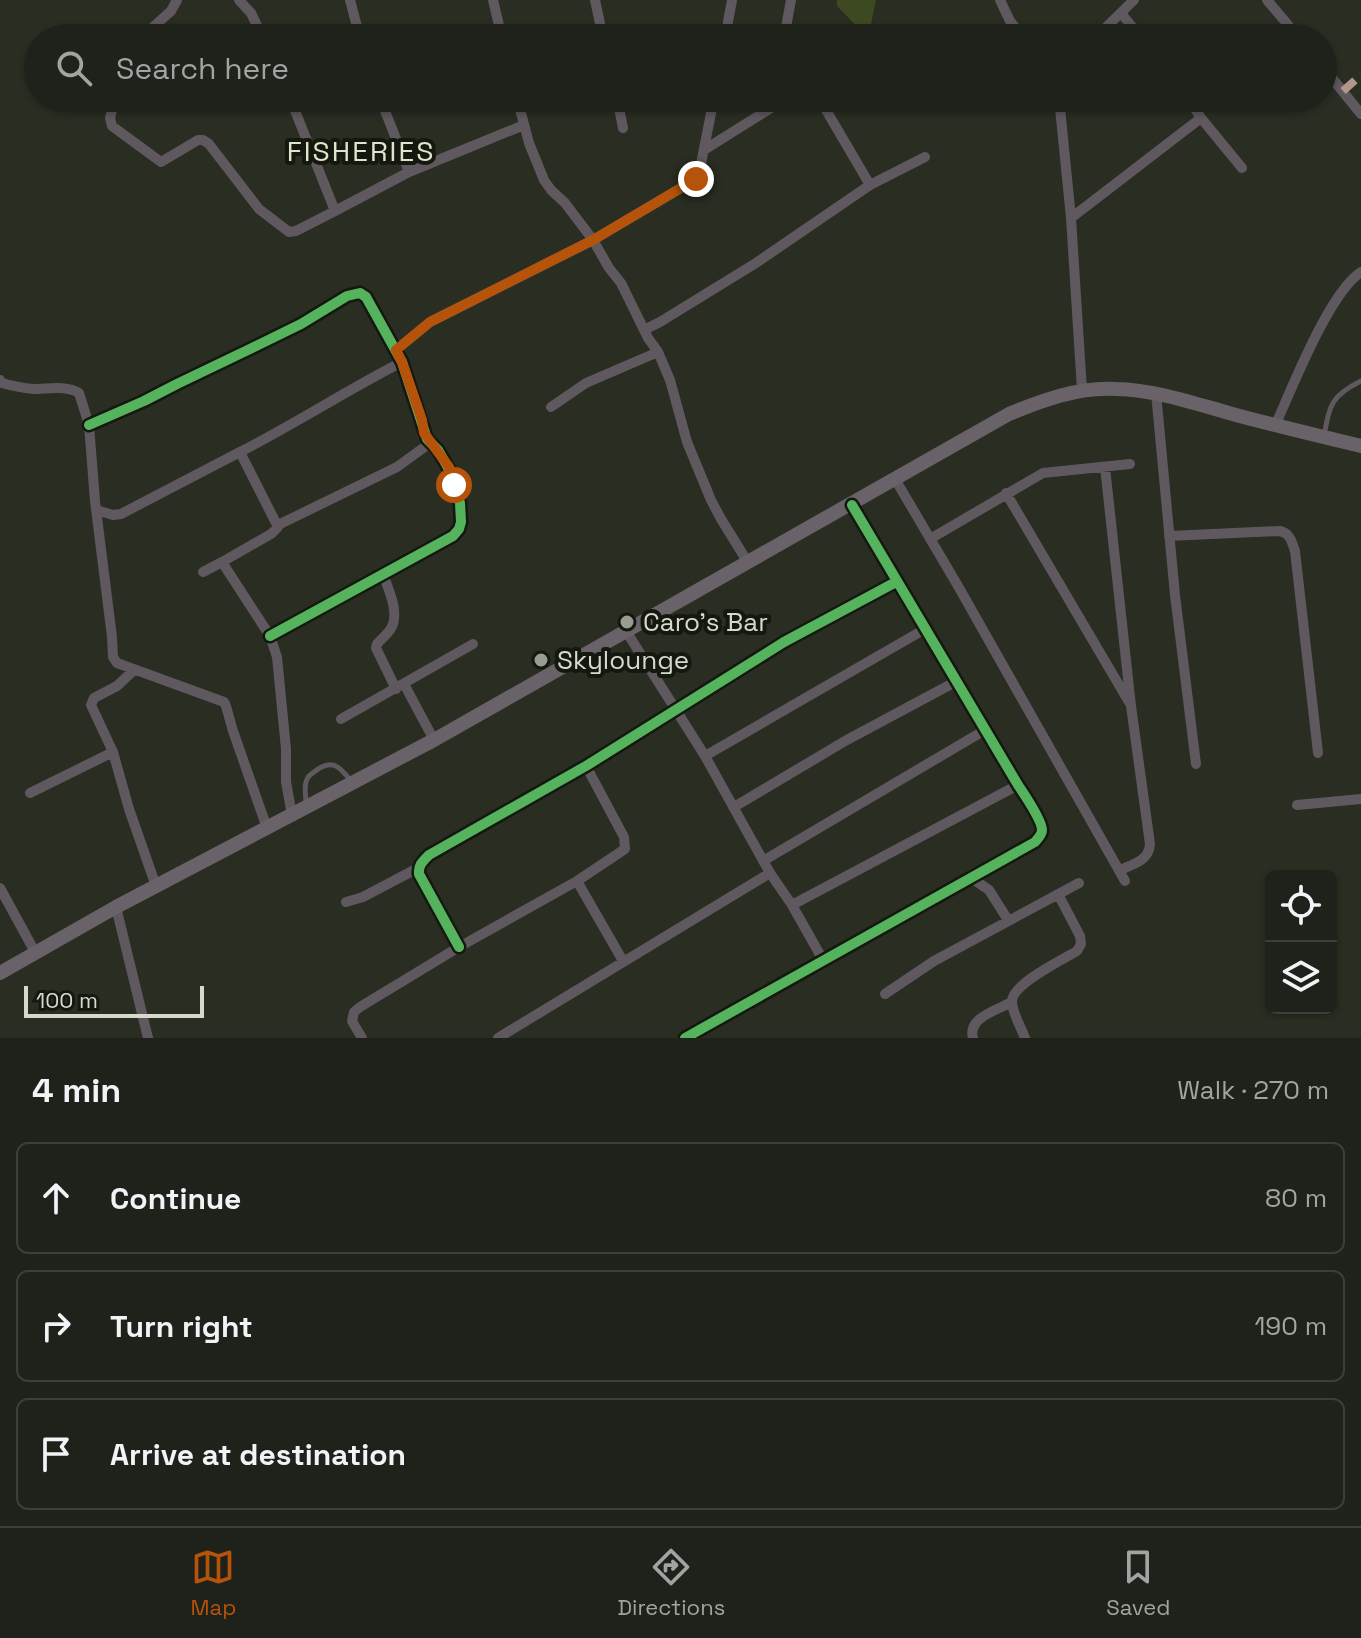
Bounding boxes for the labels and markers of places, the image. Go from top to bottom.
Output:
place label: Caro's Bar [643,605,768,639]
marker: Caro's Bar [618,613,636,631]
place label: Skylounge [557,643,689,677]
marker: Skylounge [532,651,550,669]

